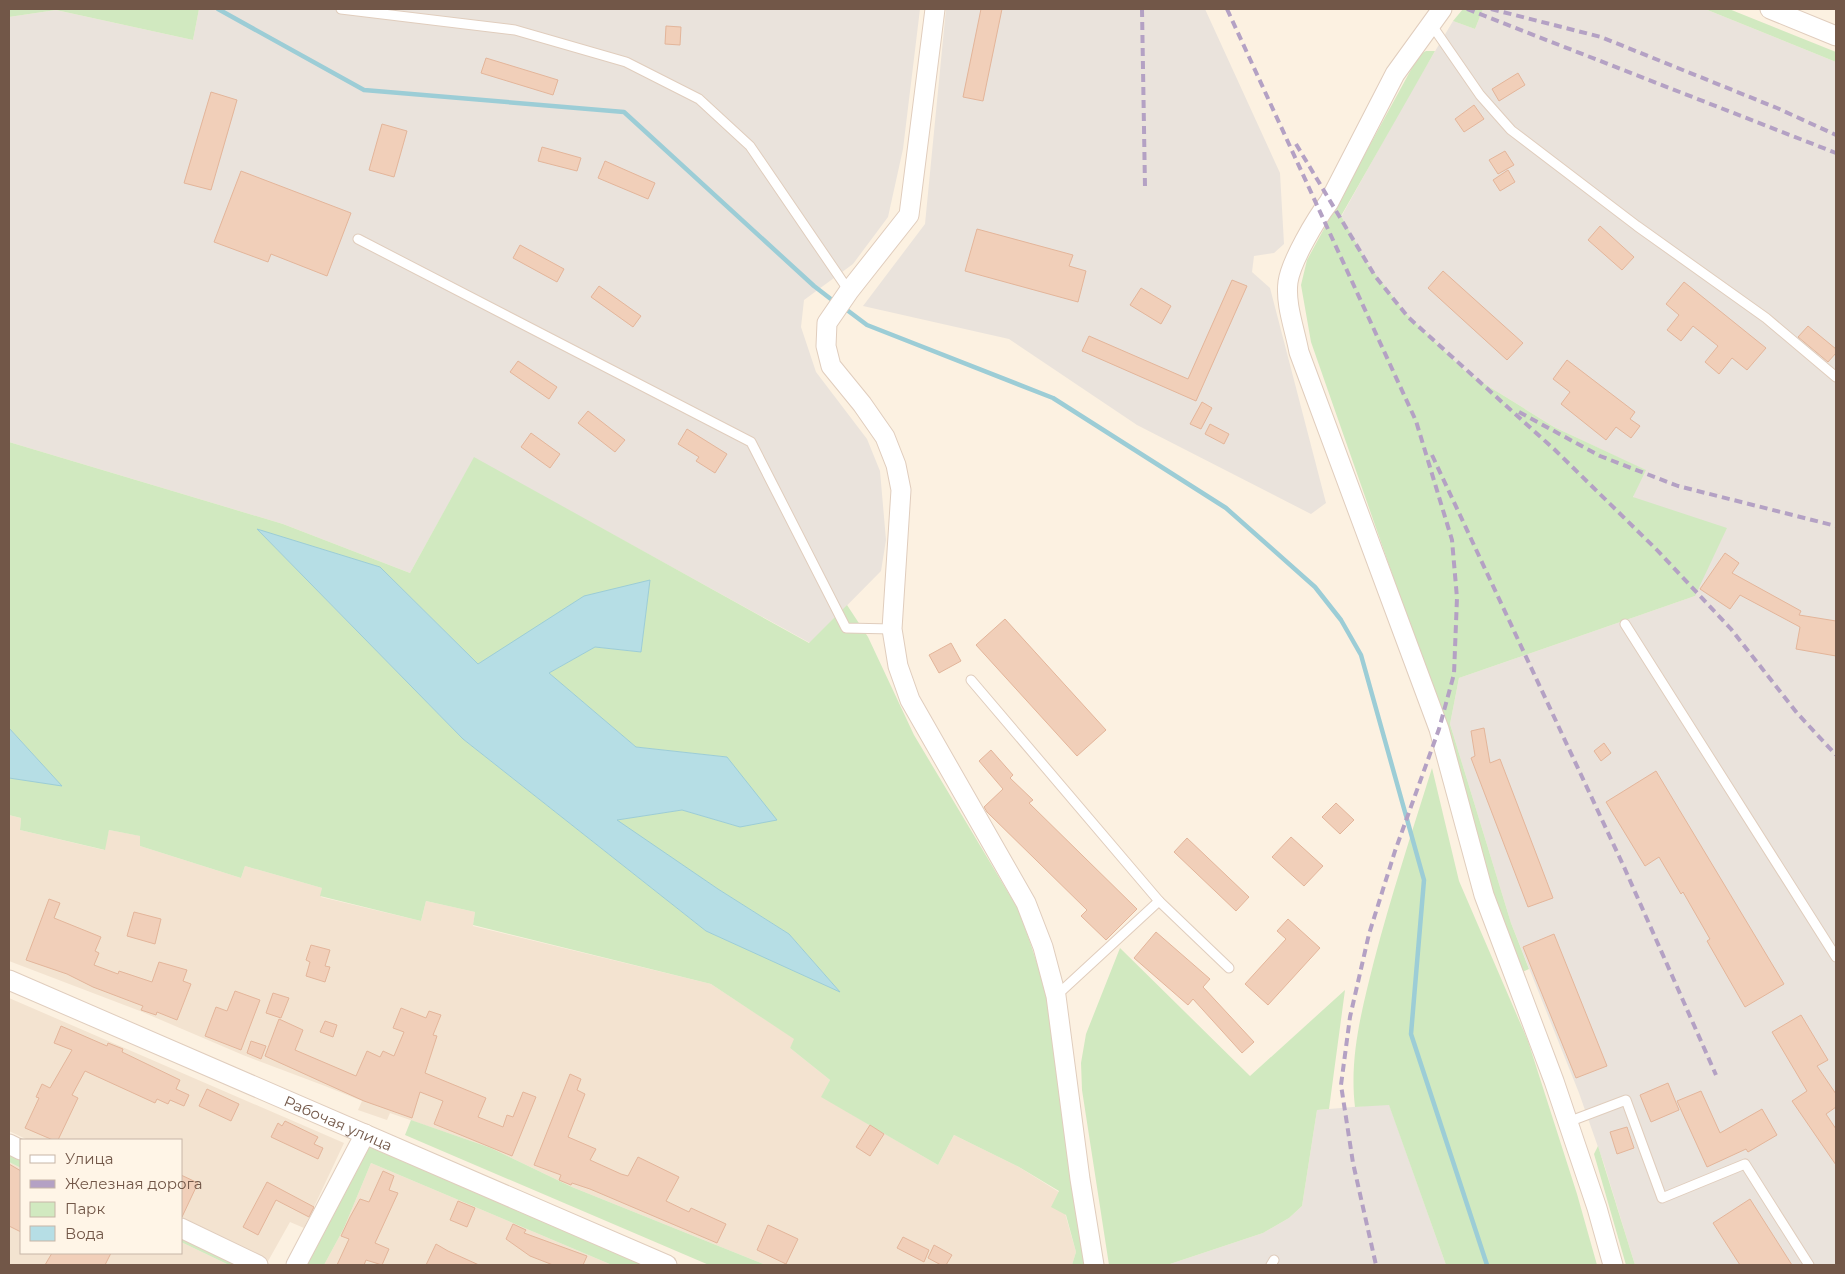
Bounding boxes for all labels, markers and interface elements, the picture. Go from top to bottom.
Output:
street label: Рабочая улица [281,1091,396,1155]
legend [20,1139,182,1254]
text: Улица [65,1149,113,1168]
text: Железная дорога [65,1174,202,1193]
text: Парк [65,1199,105,1218]
text: Вода [65,1224,104,1243]

